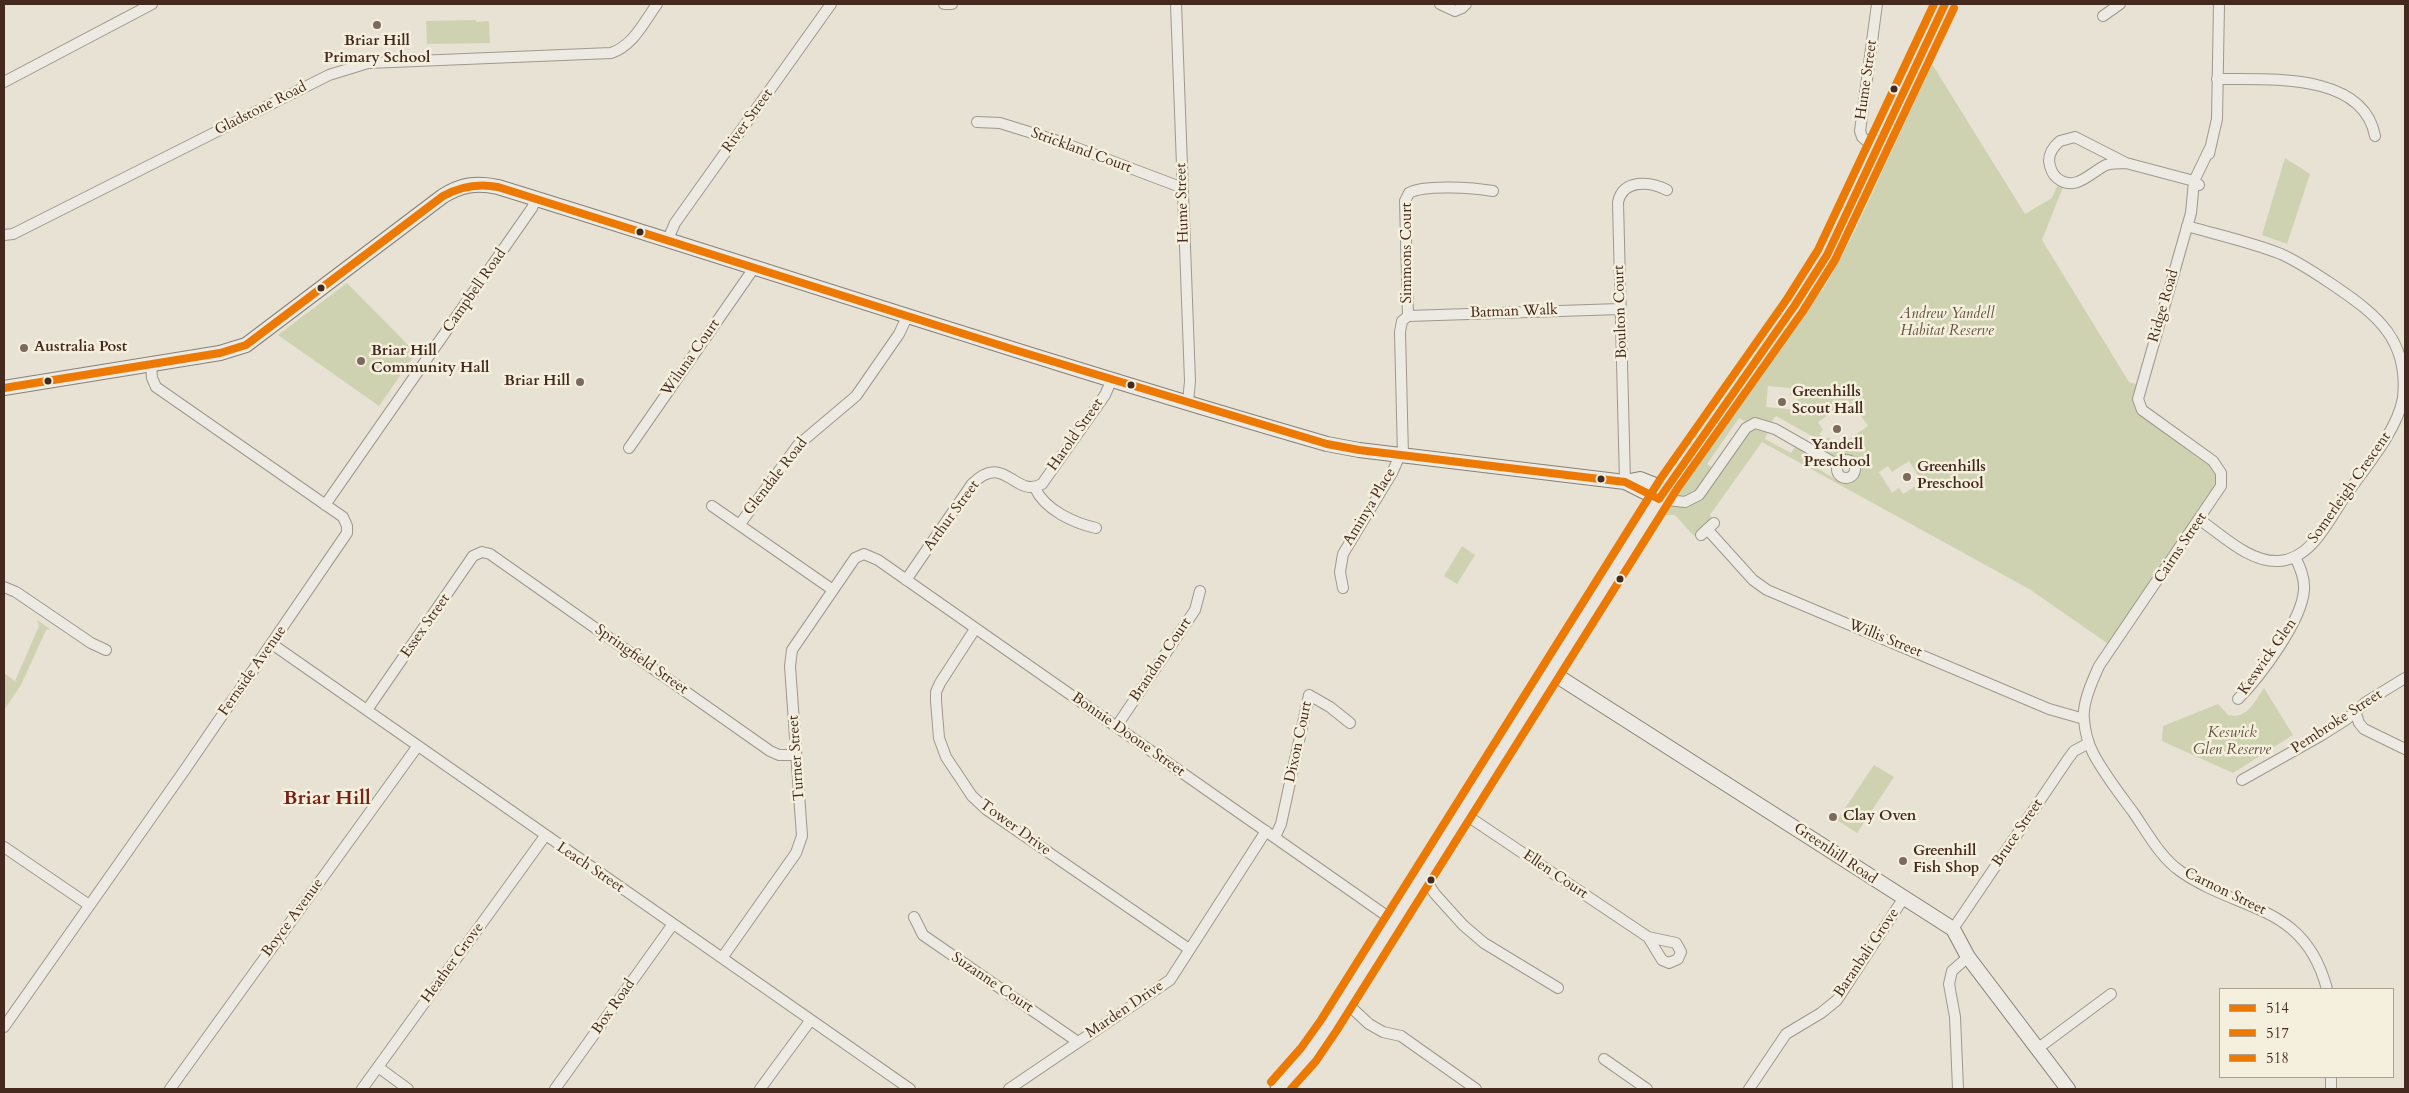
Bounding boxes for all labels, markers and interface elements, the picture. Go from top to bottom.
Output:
marker: Briar Hill Primary School [371,19,383,31]
place label: Briar Hill Primary School [324,33,430,68]
street label: Hume Street [1852,39,1882,121]
street label: Gladstone Road [212,78,310,140]
unlabelled marker [1889,84,1899,94]
street label: River Street [719,86,777,156]
street label: Strickland Court [1028,124,1134,178]
street label: Hume Street [1173,163,1193,243]
street label: Simmons Court [1399,203,1417,303]
unlabelled marker [635,227,645,237]
street label: Campbell Road [439,246,511,336]
street label: Boulton Court [1610,265,1632,359]
street label: Ridge Road [2145,268,2183,344]
unlabelled marker [316,283,326,293]
street label: Batman Walk [1470,301,1558,323]
park label: Andrew Yandell Habitat Reserve [1900,306,1994,341]
street label: Wiluna Court [658,316,724,400]
place label: Australia Post [34,339,127,357]
marker: Australia Post [18,342,30,354]
place label: Briar Hill Community Hall [371,343,489,378]
marker: Briar Hill Community Hall [355,355,367,367]
place label: Briar Hill [504,373,570,391]
unlabelled marker [43,376,53,386]
marker: Briar Hill [574,376,586,388]
unlabelled marker [1126,380,1136,390]
place label: Greenhills Scout Hall [1792,384,1863,419]
street label: Harold Street [1044,395,1108,475]
marker: Greenhills Scout Hall [1776,396,1788,408]
marker: Yandell Preschool [1831,423,1843,435]
street label: Somerleigh Crescent [2305,429,2395,547]
street label: Glendale Road [740,435,812,519]
place label: Yandell Preschool [1804,437,1870,472]
place label: Greenhills Preschool [1917,459,1986,494]
street label: Aminya Place [1340,465,1400,549]
marker: Greenhills Preschool [1901,471,1913,483]
unlabelled marker [1596,474,1606,484]
street label: Arthur Street [920,477,984,555]
street label: Cairns Street [2151,509,2211,587]
unlabelled marker [1615,574,1625,584]
street label: Essex Street [398,591,454,661]
street label: Brandon Court [1126,615,1196,705]
street label: Keswick Glen [2235,615,2301,699]
street label: Willis Street [1846,616,1924,662]
street label: Springfield Street [591,621,691,699]
street label: Fernside Avenue [215,622,291,720]
street label: Pembroke Street [2288,686,2386,758]
street label: Bonnie Doone Street [1068,689,1188,781]
street label: Dixon Court [1282,700,1316,784]
street label: Turner Street [785,715,809,801]
park label: Keswick Glen Reserve [2193,725,2271,760]
district label: Briar Hill [283,787,371,811]
street label: Tower Drive [976,796,1054,860]
street label: Bruce Street [1989,796,2047,870]
place label: Clay Oven [1843,808,1916,826]
marker: Clay Oven [1827,811,1839,823]
street label: Greenhill Road [1790,820,1880,888]
street label: Leach Street [553,839,627,897]
place label: Greenhill Fish Shop [1913,843,1979,878]
street label: Ellen Court [1519,847,1591,903]
marker: Greenhill Fish Shop [1897,855,1909,867]
street label: Carnon Street [2181,864,2269,920]
street label: Boyce Avenue [259,875,327,961]
unlabelled marker [1426,875,1436,885]
street label: Baranbali Grove [1831,905,1903,1001]
street label: Heather Grove [418,919,488,1007]
street label: Suzanne Court [948,949,1036,1017]
street label: Box Road [589,976,639,1038]
street label: Marden Drive [1083,977,1167,1043]
legend [2219,988,2394,1078]
text: 514 [2266,998,2289,1018]
text: 517 [2266,1023,2289,1043]
text: 518 [2266,1048,2289,1068]

